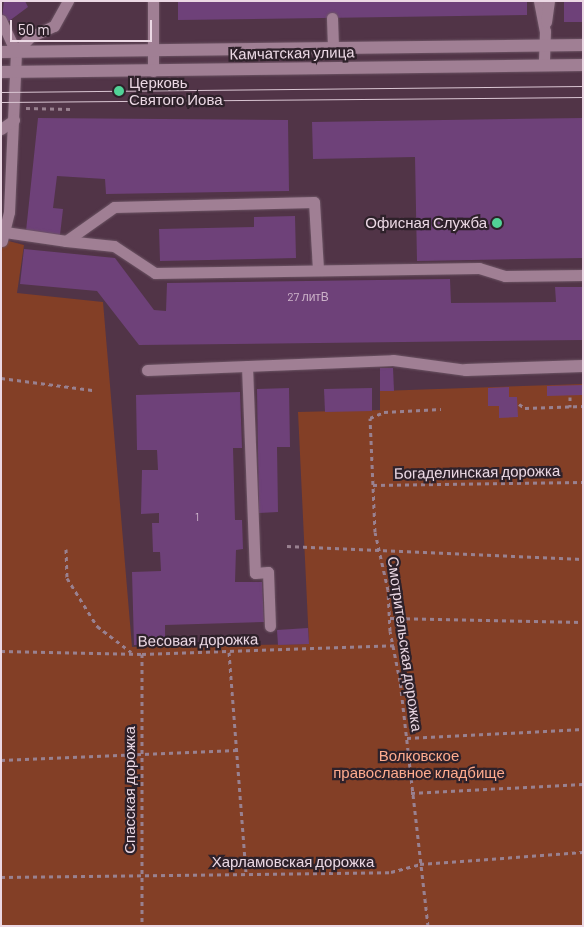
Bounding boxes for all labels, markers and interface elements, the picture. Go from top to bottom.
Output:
scale bar [12,10,155,42]
text: 50 m [18,20,50,38]
street label: Камчатская улица [229,43,355,63]
place label: Церковь Святого Иова [129,73,223,108]
marker: Церковь Святого Иова [113,85,125,97]
place label: Офисная Служба [365,214,487,232]
marker: Офисная Служба [491,217,503,229]
house number: 27 литВ [287,290,329,304]
street label: Богаделинская дорожка [394,462,560,482]
house number: 1 [195,510,199,524]
street label: Смотрительская дорожка [384,555,426,733]
street label: Весовая дорожка [138,630,258,650]
street label: Спасская дорожка [121,726,139,854]
park label: Волковское православное кладбище [333,746,505,781]
street label: Харламовская дорожка [212,853,374,871]

